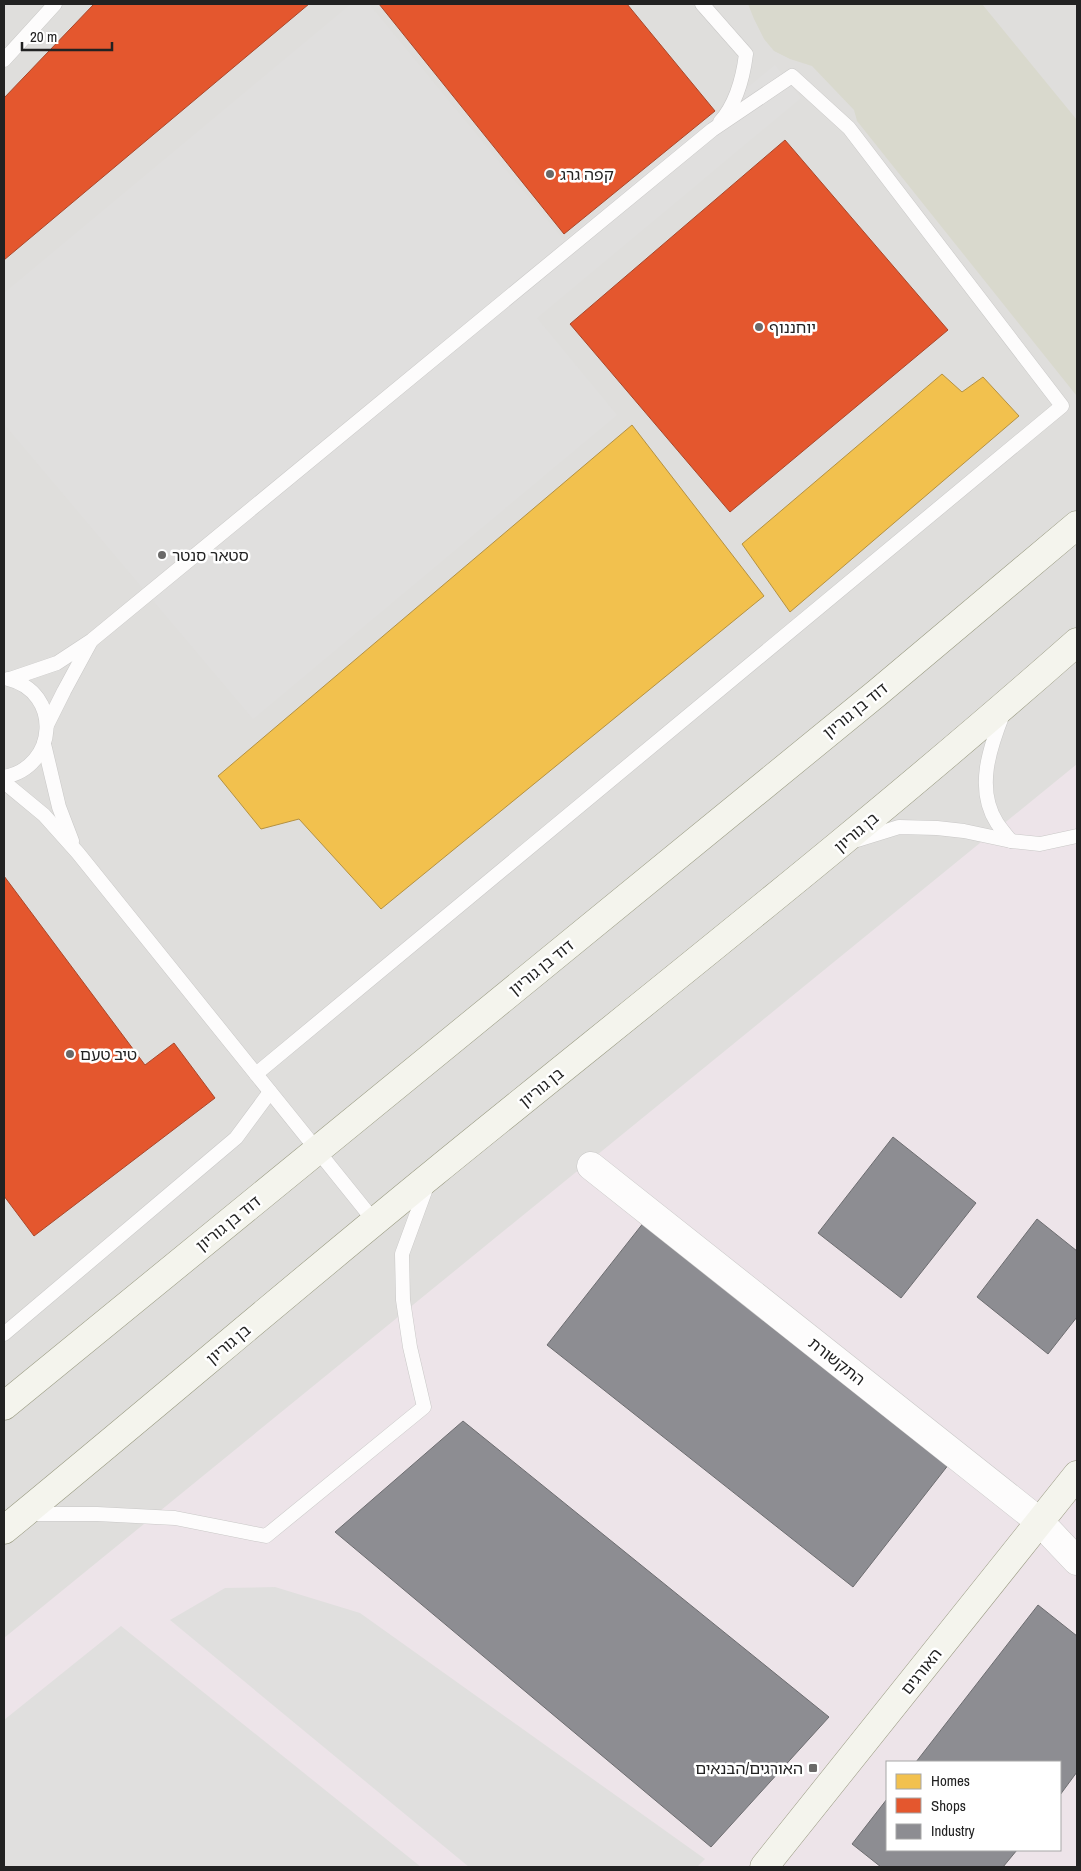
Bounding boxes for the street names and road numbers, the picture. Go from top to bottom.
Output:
street label: דוד בן גוריון [818,677,892,743]
street label: בן גוריון [829,807,883,857]
street label: דוד בן גוריון [504,934,578,1000]
street label: בן גוריון [514,1062,568,1112]
street label: דוד בן גוריון [191,1190,265,1256]
street label: בן גוריון [201,1319,255,1369]
street label: התקשורת [804,1332,870,1390]
street label: האורגים [896,1643,946,1699]

